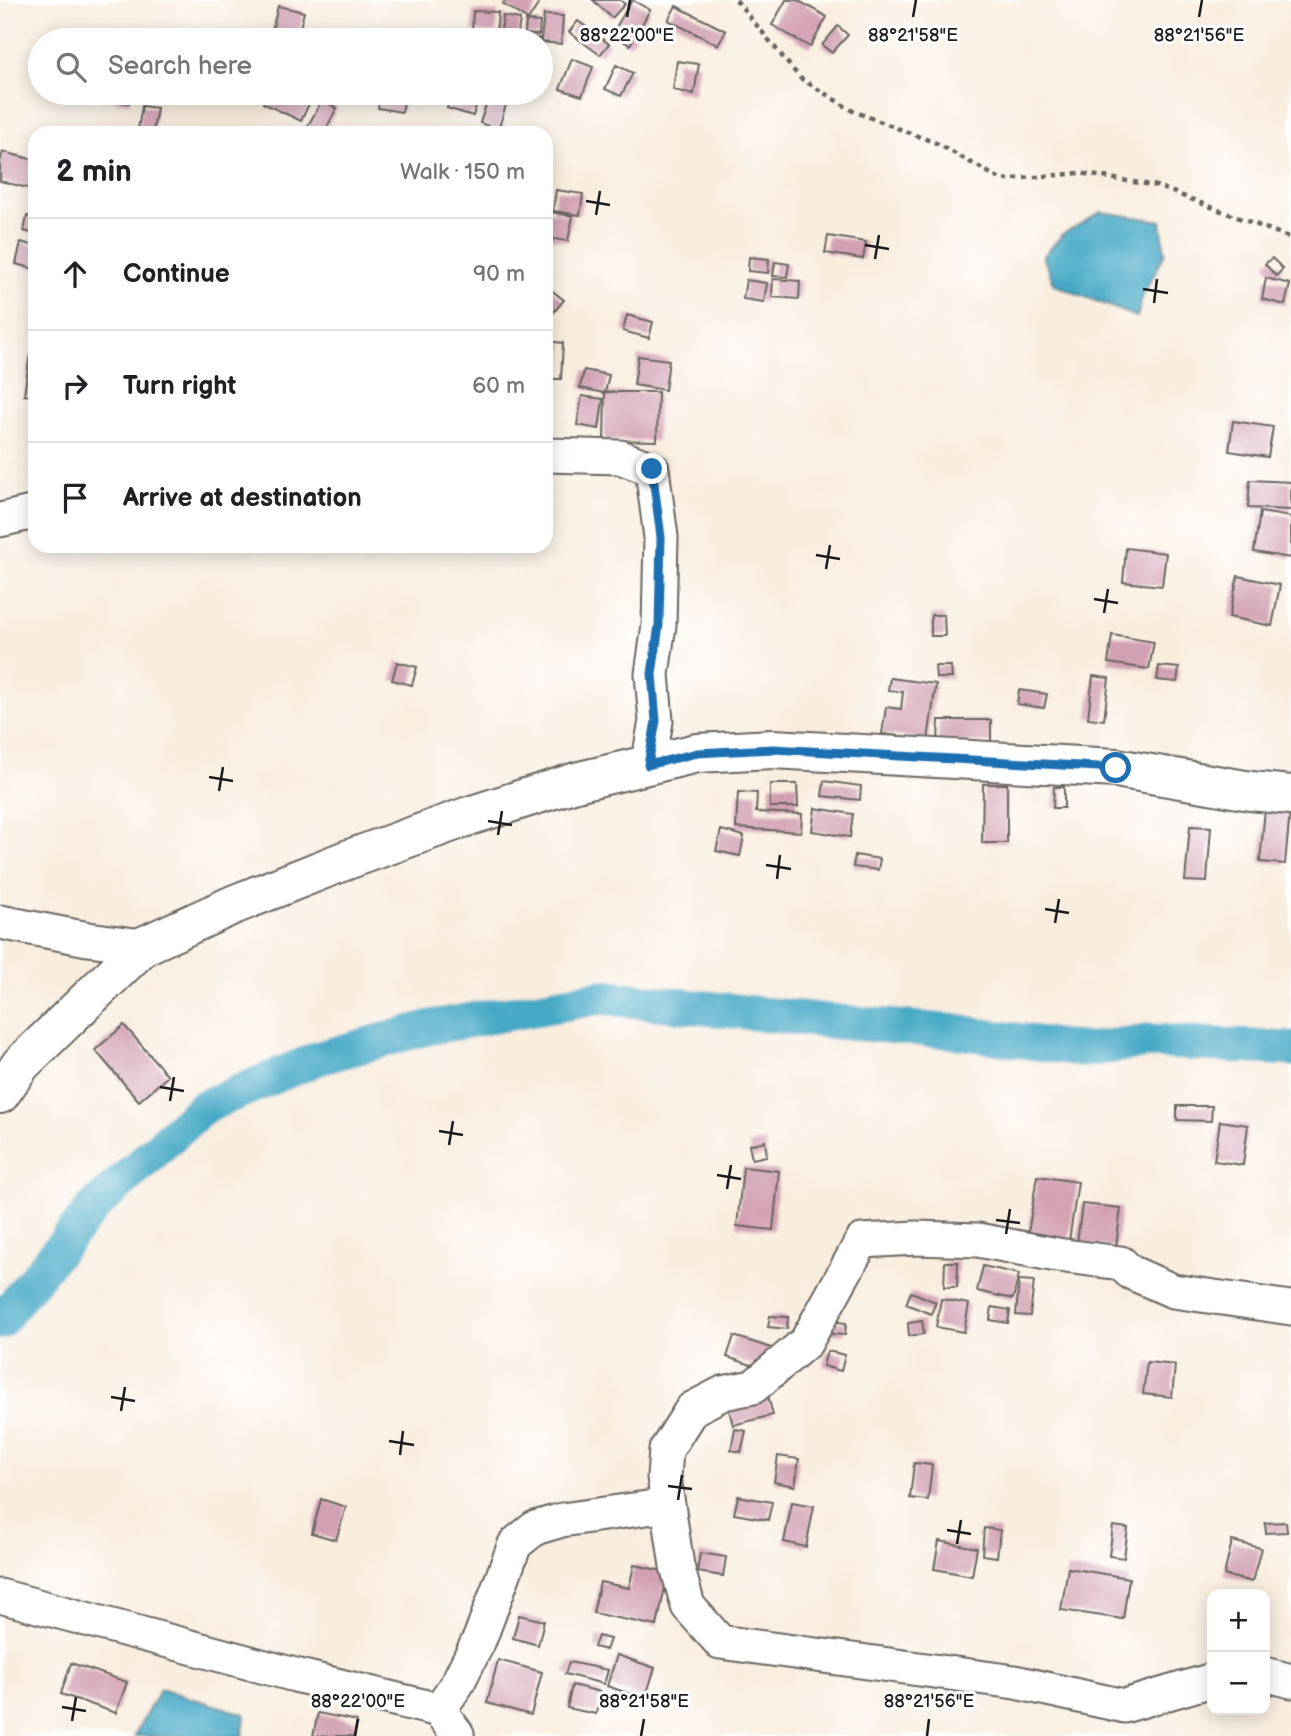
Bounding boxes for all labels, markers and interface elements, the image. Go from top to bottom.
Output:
text: 88°22'00"E [580,25,674,46]
text: 88°21'58"E [868,25,958,46]
text: 88°21'56"E [1154,25,1244,46]
search box [28,28,553,105]
icon: search [52,48,90,86]
text: Search here [108,51,252,82]
text: 2 min [56,154,132,190]
text: Walk · 150 m [400,158,525,186]
icon: ahead [56,255,94,293]
text: Continue [123,259,230,290]
text: 90 m [473,260,525,288]
icon: right [56,367,94,405]
text: Turn right [123,371,236,402]
text: 60 m [472,372,525,400]
route end [636,453,667,484]
icon: arrive [56,479,94,517]
text: Arrive at destination [123,483,362,514]
route start [1100,752,1131,783]
map controls [1207,1589,1270,1715]
button: + [1207,1589,1270,1652]
button: − [1207,1652,1270,1715]
text: 88°22'00"E [311,1691,405,1712]
text: 88°21'58"E [599,1691,689,1712]
text: 88°21'56"E [884,1691,974,1712]

